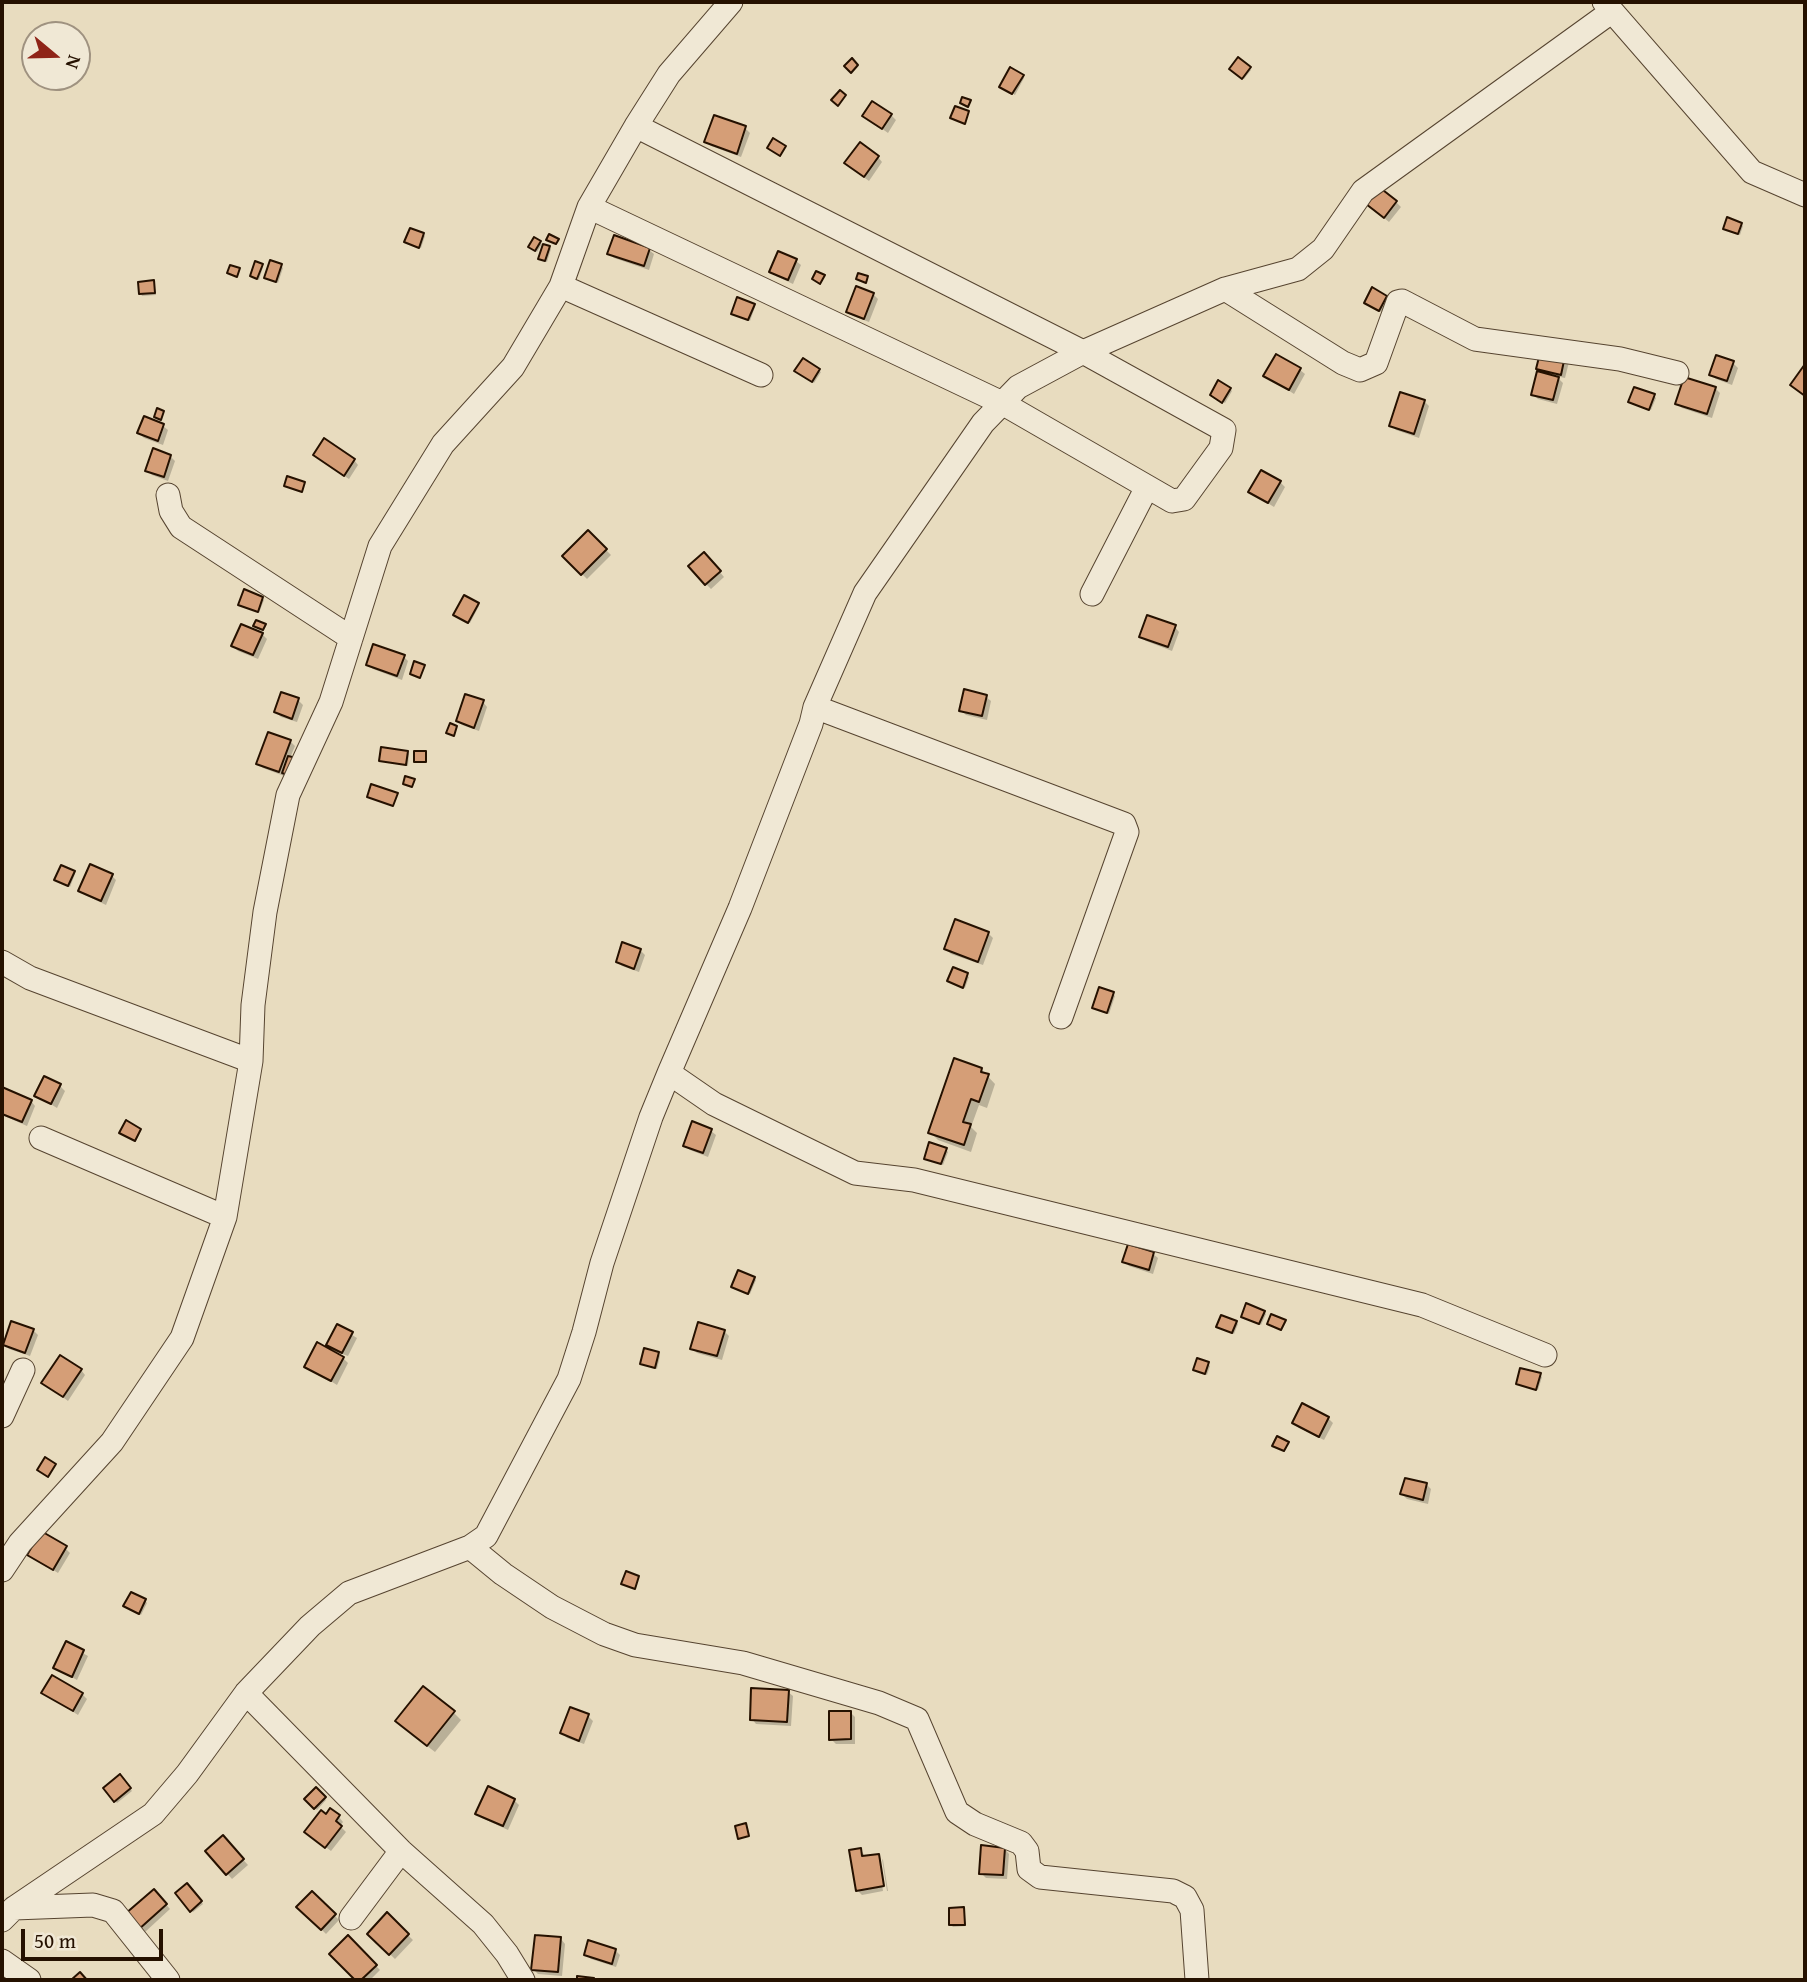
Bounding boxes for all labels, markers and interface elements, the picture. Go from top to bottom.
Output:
north arrow [21,21,91,91]
text: N [59,52,89,73]
scale bar [24,1916,166,1960]
text: 50 m [34,1925,76,1956]

